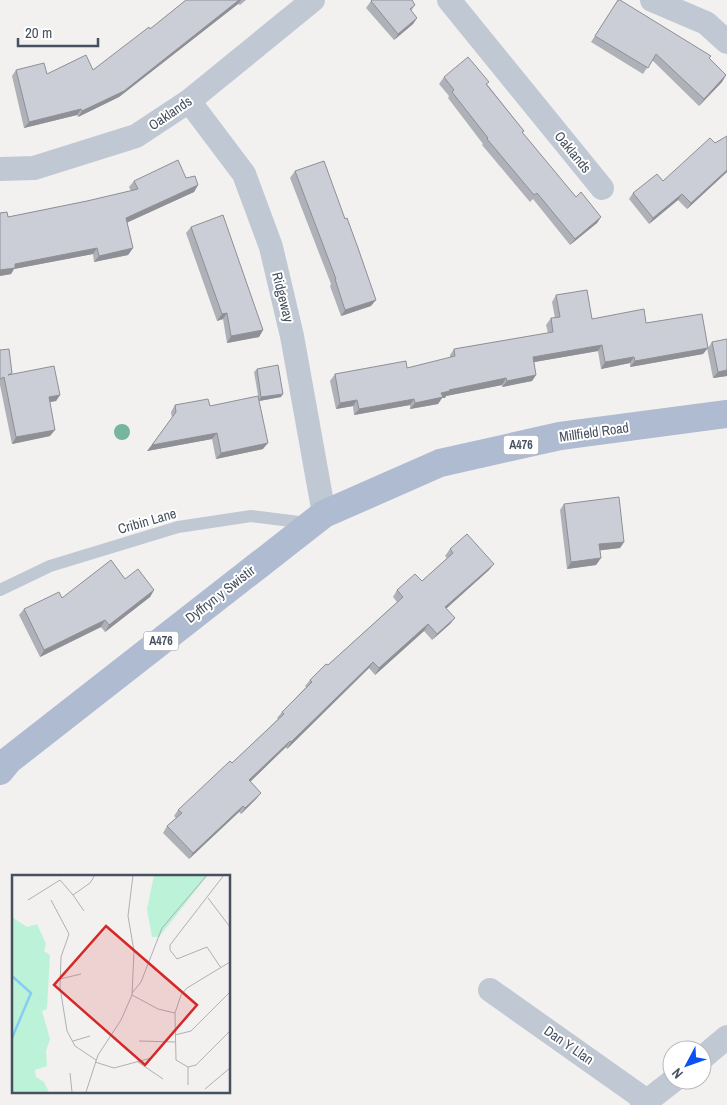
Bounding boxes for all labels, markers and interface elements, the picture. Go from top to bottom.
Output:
scale bar [18,15,98,47]
text: 20 m [25,22,52,43]
street label: Oaklands [145,92,195,134]
street label: Oaklands [551,127,595,177]
street label: Ridgeway [268,270,298,324]
street label: Millfield Road [558,418,630,446]
road number: A476 [504,436,538,454]
street label: Cribin Lane [116,504,178,538]
street label: Dyffryn y Swistir [182,561,259,627]
road number: A476 [144,631,178,650]
inset map [12,875,230,1092]
street label: Dan Y Llan [541,1021,597,1069]
north arrow [662,1040,712,1090]
text: N [668,1064,687,1083]

